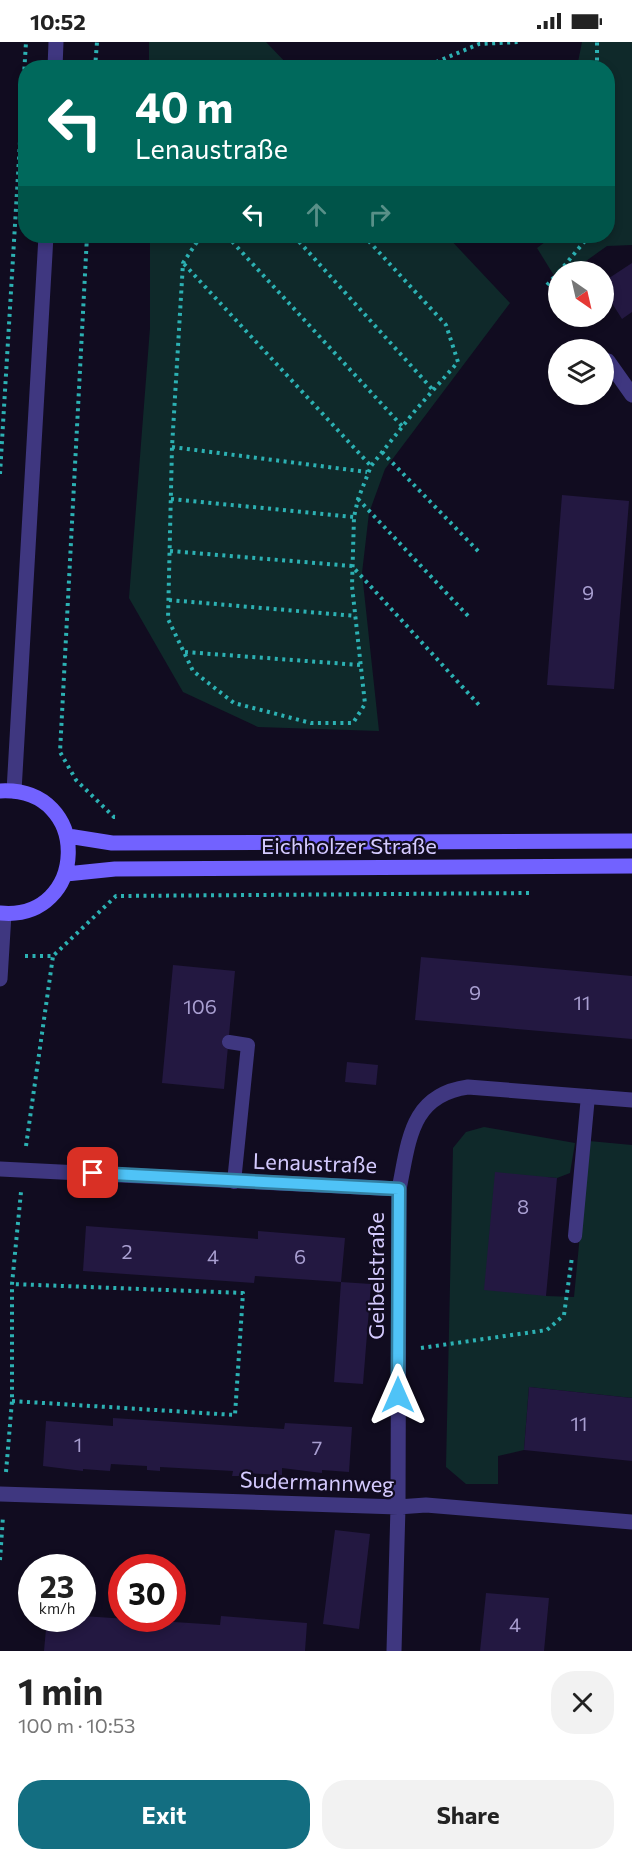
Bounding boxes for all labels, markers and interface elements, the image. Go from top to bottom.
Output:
text: 10:52 [30,8,86,35]
text: 40 m [135,80,233,132]
icon: left [36,84,114,162]
text: Lenaustraße [135,132,288,165]
icon: left [237,198,270,231]
icon: ahead [300,198,333,231]
icon: right [363,198,396,231]
north arrow [548,261,614,327]
map controls [548,261,614,405]
button: layers [548,339,614,405]
house number: 9 [582,580,594,604]
street label: Eichholzer Straße [261,832,437,859]
house number: 9 [469,980,481,1004]
house number: 11 [573,990,591,1014]
house number: 106 [183,994,217,1018]
pin [67,1147,118,1198]
street label: Lenaustraße [252,1147,378,1178]
icon: arrive [76,1156,109,1189]
house number: 8 [517,1194,529,1218]
street label: Geibelstraße [362,1212,389,1340]
house number: 2 [121,1239,133,1263]
house number: 4 [207,1244,219,1268]
house number: 6 [294,1244,306,1268]
position arrow [366,1363,430,1427]
house number: 11 [570,1411,588,1435]
house number: 1 [74,1432,82,1456]
house number: 7 [312,1435,322,1459]
street label: Sudermannweg [239,1465,395,1498]
speed limit sign: 30 [108,1554,186,1632]
text: 23 [40,1567,74,1604]
text: km/h [39,1599,75,1617]
house number: 4 [509,1612,521,1636]
text: 1 min [18,1668,103,1712]
button: close [551,1671,614,1734]
text: 100 m · 10:53 [18,1713,136,1737]
button: Exit [18,1780,310,1849]
button: Share [322,1780,614,1849]

